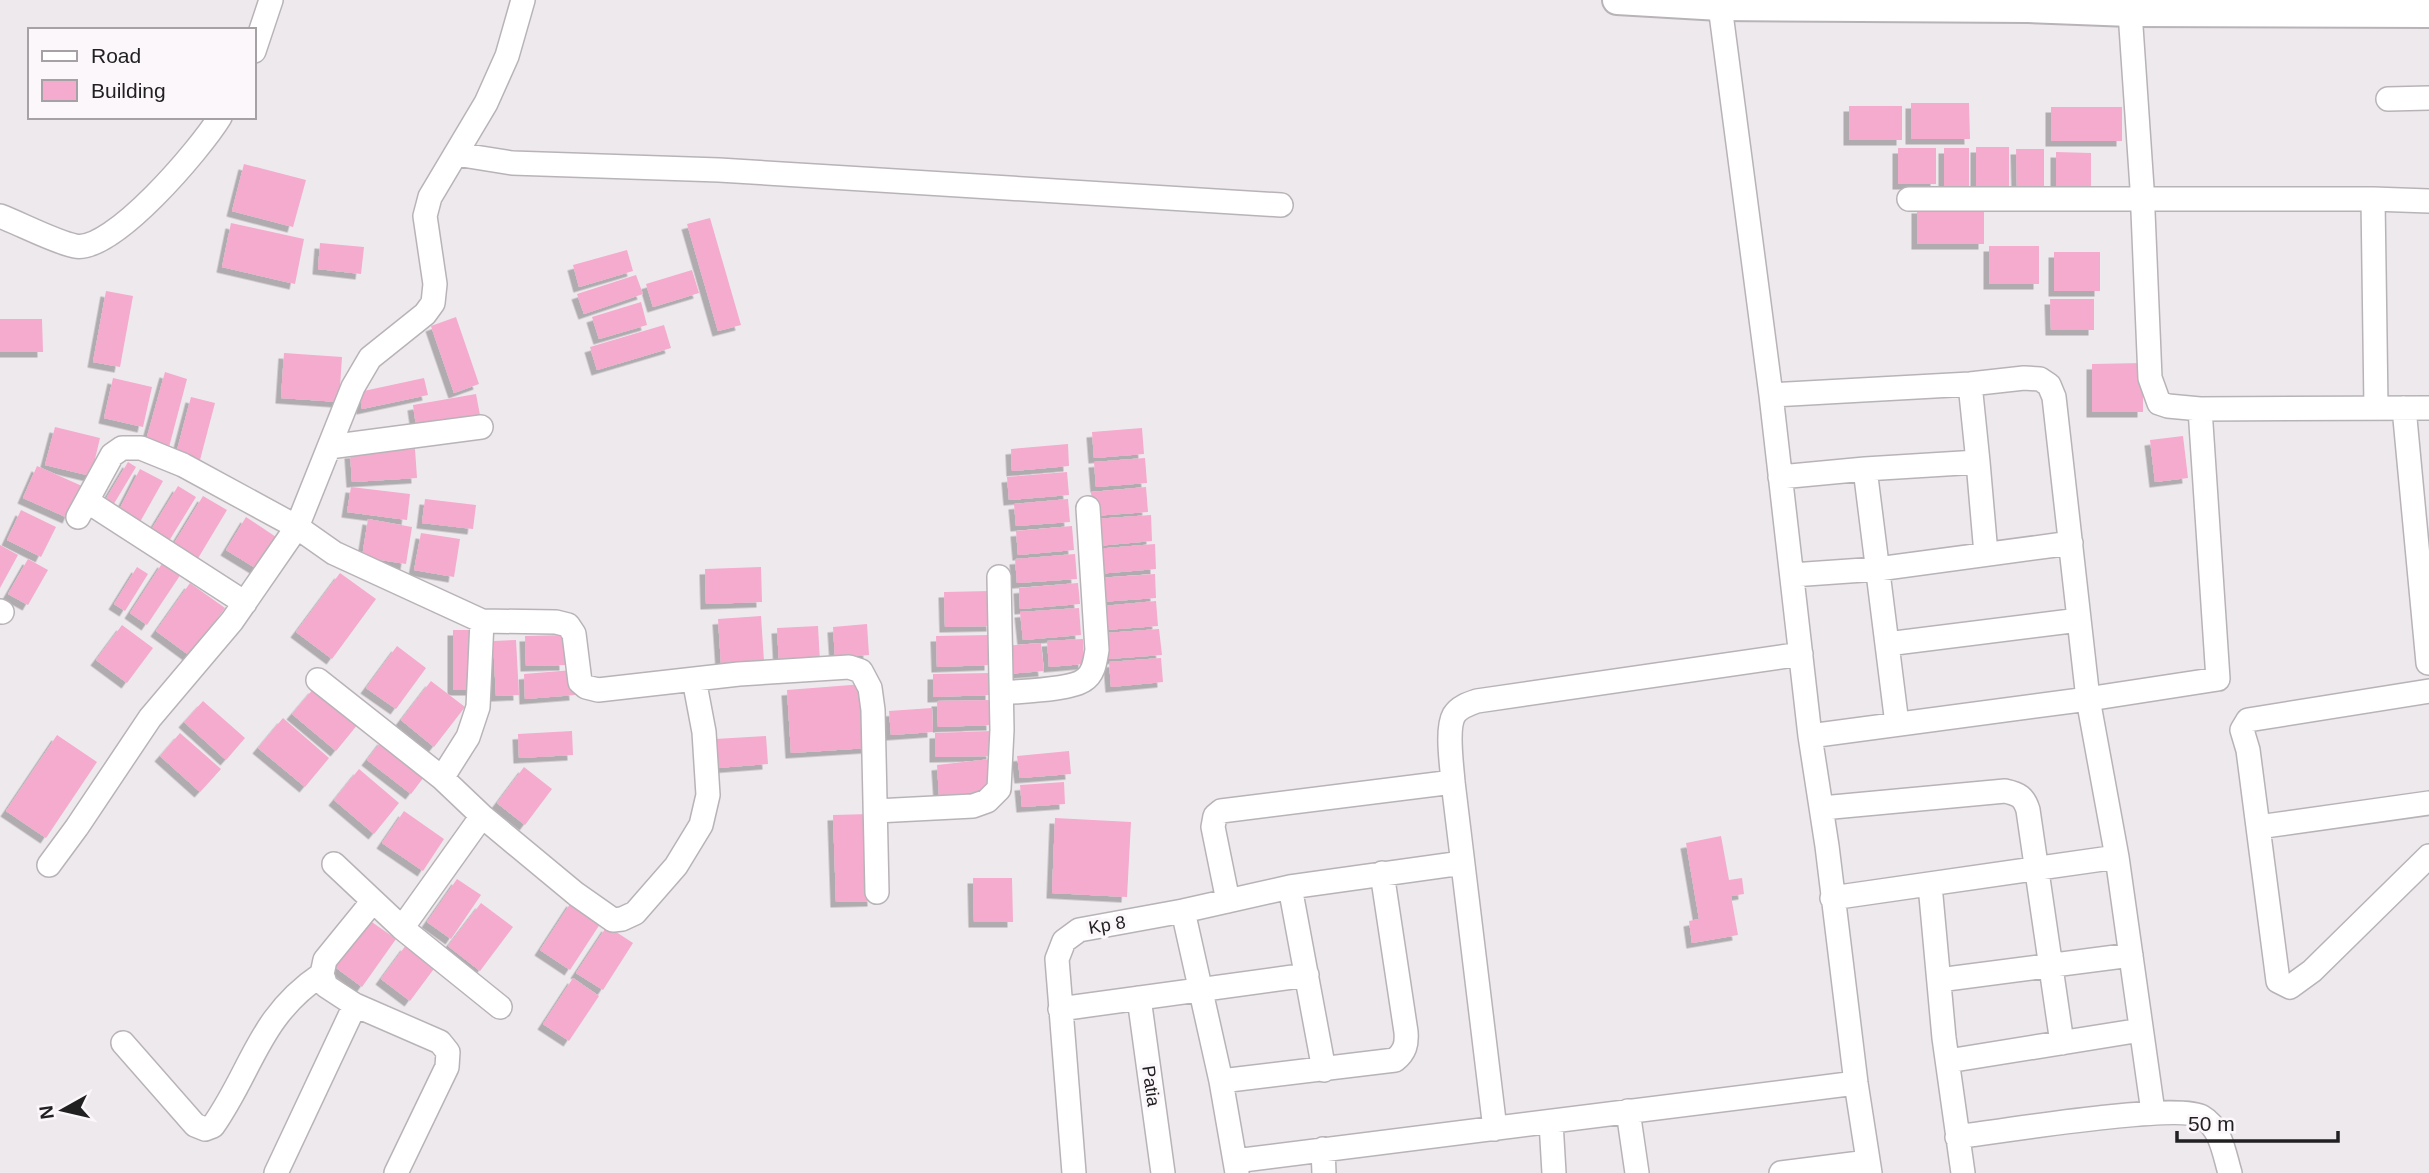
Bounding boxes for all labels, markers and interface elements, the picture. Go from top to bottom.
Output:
legend [28,28,256,119]
text: Road [91,44,141,67]
text: Building [91,79,166,102]
street label: Kp 8 [1087,912,1127,938]
street label: Patia [1138,1064,1164,1109]
north arrow [28,1075,98,1145]
scale bar [2177,1100,2338,1144]
text: N [35,1104,58,1121]
text: 50 m [2188,1112,2235,1135]

